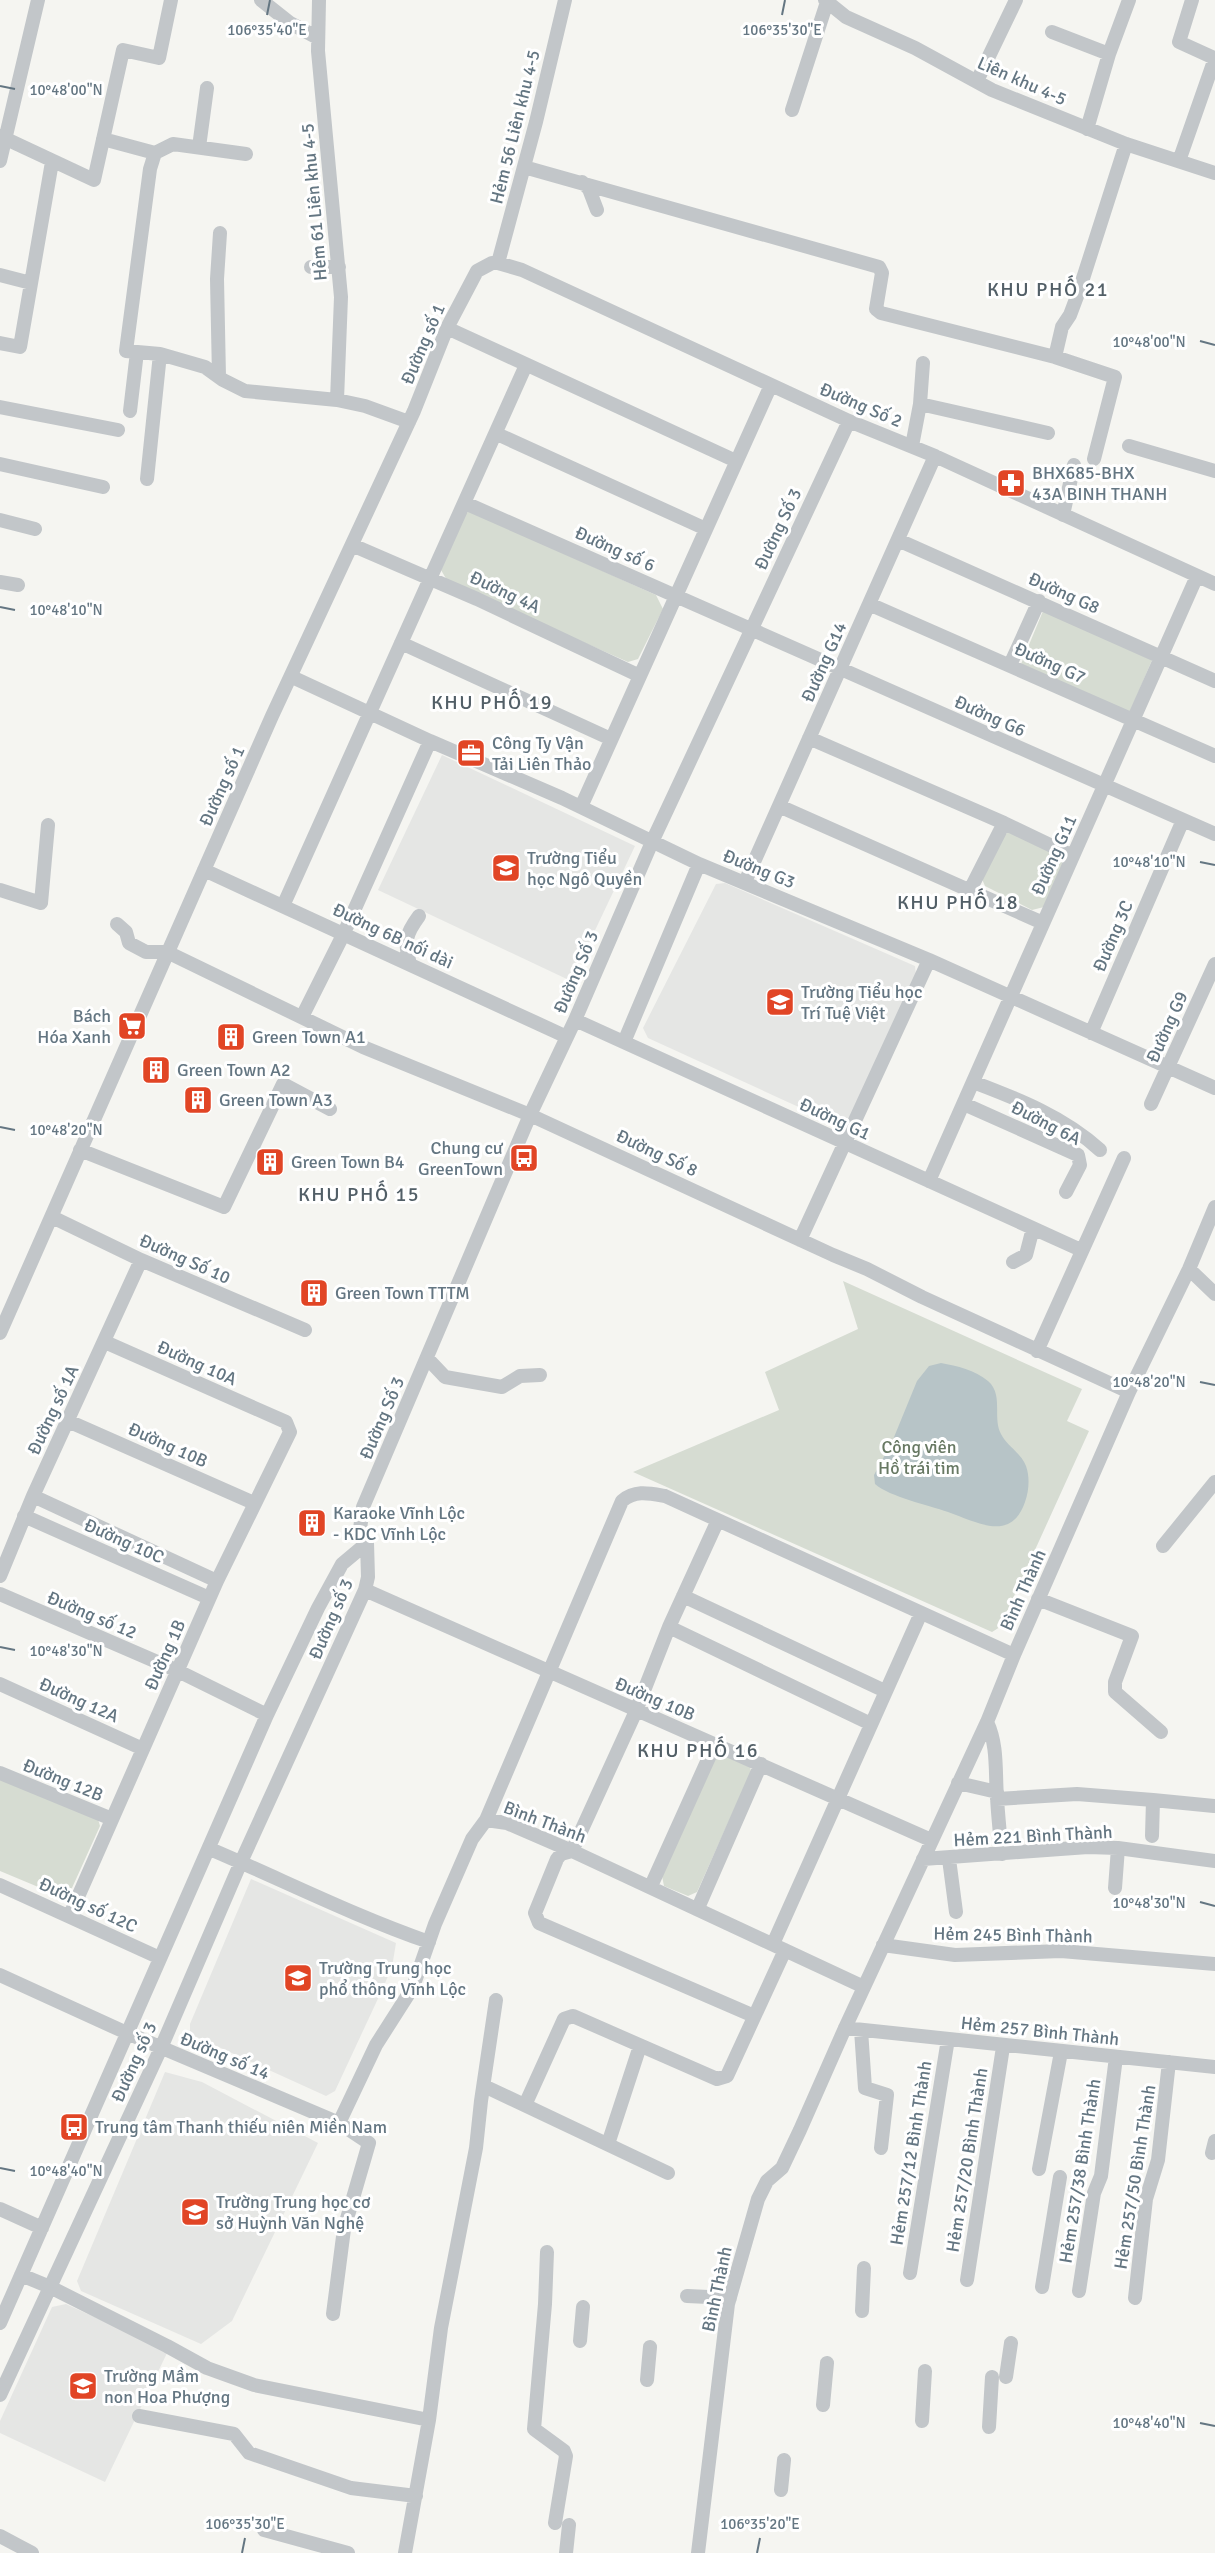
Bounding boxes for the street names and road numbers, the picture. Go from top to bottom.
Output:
street label: Hẻm 56 Liên khu 4-5 [485,48,545,206]
street label: Liên khu 4-5 [974,52,1070,110]
street label: Hẻm 61 Liên khu 4-5 [296,122,332,282]
street label: Đường số 1 [396,300,450,388]
street label: Đường Số 2 [816,378,906,432]
street label: Đường Số 3 [750,485,806,573]
street label: Đường số 6 [572,522,658,576]
street label: Đường 4A [466,566,544,618]
street label: Đường G8 [1025,568,1103,618]
street label: Đường G14 [797,618,852,706]
street label: Đường G7 [1011,638,1089,688]
street label: Đường G6 [951,691,1029,741]
street label: Đường số 1 [195,743,249,829]
street label: Đường G11 [1027,811,1081,899]
street label: Đường G3 [720,845,798,893]
street label: Đường 3C [1088,897,1138,975]
street label: Đường 6B nối dài [329,898,457,974]
street label: Đường Số 3 [549,927,603,1017]
street label: Đường G9 [1142,988,1192,1066]
street label: Đường G1 [796,1093,874,1145]
street label: Đường 6A [1007,1096,1085,1150]
street label: Đường Số 8 [613,1125,701,1181]
street label: Đường Số 10 [136,1229,234,1289]
street label: Đường 10A [154,1336,240,1390]
street label: Đường số 1A [23,1362,83,1458]
street label: Đường Số 3 [355,1373,409,1463]
street label: Đường 10B [125,1418,211,1472]
street label: Đường 10C [81,1514,167,1568]
street label: Bình Thành [995,1546,1051,1634]
street label: Đường số 3 [304,1575,358,1663]
street label: Đường số 12 [44,1586,140,1644]
street label: Đường 1B [140,1616,190,1694]
street label: Đường 10B [612,1672,698,1726]
street label: Đường 12A [36,1673,122,1727]
street label: Đường 12B [20,1754,107,1806]
street label: Bình Thành [501,1796,589,1848]
street label: Hẻm 221 Bình Thành [953,1821,1113,1851]
street label: Đường số 12C [35,1873,141,1937]
street label: Hẻm 245 Bình Thành [933,1923,1093,1947]
street label: Hẻm 257 Bình Thành [960,2012,1120,2050]
street label: Đường số 3 [107,2019,161,2105]
street label: Đường số 14 [177,2027,273,2085]
street label: Hẻm 257/12 Bình Thành [886,2059,936,2247]
street label: Hẻm 257/20 Bình Thành [942,2066,992,2254]
street label: Hẻm 257/38 Bình Thành [1055,2077,1105,2265]
street label: Hẻm 257/50 Bình Thành [1110,2083,1160,2271]
street label: Bình Thành [697,2244,737,2334]

